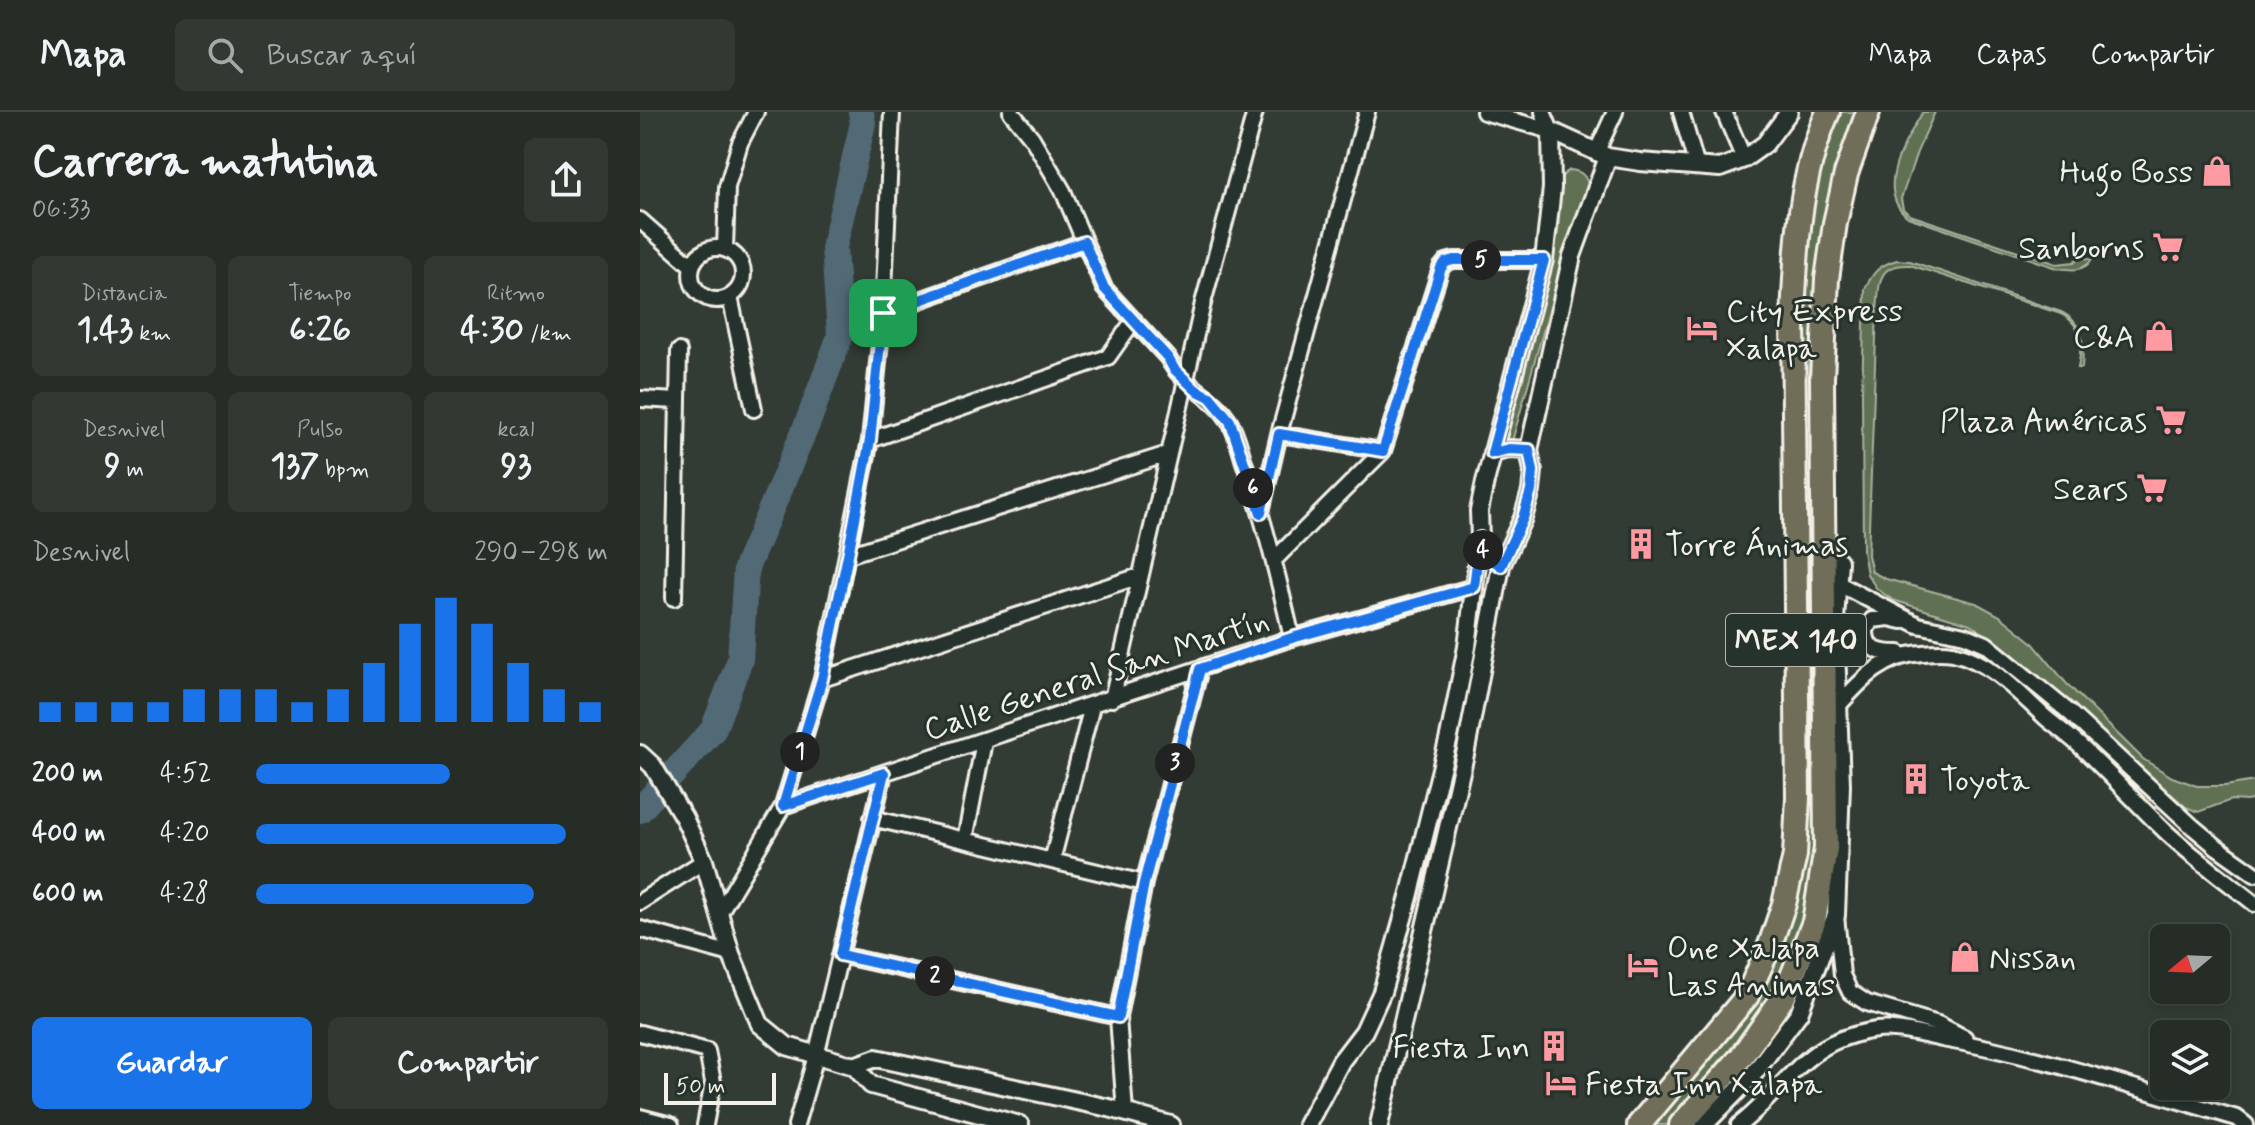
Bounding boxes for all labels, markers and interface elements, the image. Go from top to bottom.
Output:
search box [175,19,735,91]
text: Mapa [40,31,127,80]
icon: search [203,33,247,77]
text: Buscar aquí [267,36,417,75]
text: Mapa [1868,37,1932,74]
text: Capas [1976,37,2046,74]
text: Compartir [2090,37,2215,74]
text: Carrera matutina [32,134,378,192]
button: share [524,138,608,222]
place label: Hugo Boss [2060,152,2193,197]
shop icon: Hugo Boss [2200,154,2234,188]
text: 06:33 [32,193,91,227]
place label: Sanborns [2018,228,2144,270]
supermarket icon: Sanborns [2151,230,2185,264]
pin: 5 [1461,240,1501,280]
text: 5 [1474,246,1488,274]
pin [849,279,917,347]
text: Distancia [81,280,167,308]
text: Tiempo [288,280,352,308]
text: Ritmo [487,280,545,308]
icon: arrive [861,291,905,335]
place label: City Express Xalapa [1726,291,1903,370]
text: 1.43 [77,308,133,353]
text: 6:26 [289,308,351,353]
text: 4:30 [460,308,524,353]
hotel icon: City Express Xalapa [1685,311,1719,345]
place label: C&A [2073,317,2135,359]
shop icon: C&A [2142,319,2176,353]
text: km [133,320,171,348]
text: /km [524,320,572,348]
place label: Plaza Américas [1940,401,2147,443]
supermarket icon: Plaza Américas [2154,403,2188,437]
text: Desnivel [82,416,166,444]
text: Pulso [297,416,343,444]
text: kcal [498,416,534,444]
text: 9 [104,444,121,489]
text: 137 [271,444,319,489]
text: 93 [500,444,532,489]
text: m [121,456,144,484]
text: bpm [319,456,369,484]
pin: 6 [1233,468,1273,508]
place label: Sears [2053,469,2128,511]
supermarket icon: Sears [2135,471,2169,505]
text: 6 [1247,474,1259,502]
place label: Torre Ánimas [1665,525,1848,567]
building icon: Torre Ánimas [1624,527,1658,561]
pin: 4 [1463,530,1503,570]
text: Desnivel [32,536,130,570]
text: 290–298 m [474,536,608,570]
text: 4 [1477,536,1489,564]
street label: Calle General San Martín [919,600,1275,752]
road number: MEX 140 [1726,614,1866,666]
pin: 1 [780,732,820,772]
text: 1 [795,738,805,766]
pin: 3 [1155,743,1195,783]
text: 3 [1170,749,1180,777]
text: 200 m [32,757,103,791]
text: 4:52 [160,757,211,791]
place label: Toyota [1940,760,2031,802]
building icon: Toyota [1899,762,1933,796]
text: 400 m [32,817,105,851]
text: 4:20 [160,817,210,851]
text: 600 m [32,877,104,911]
text: 4:28 [160,877,209,911]
north arrow [2150,924,2230,1004]
map controls [2150,924,2230,1100]
place label: One Xalapa Las Animas [1667,928,1835,1007]
place label: Nissan [1989,938,2076,980]
shop icon: Nissan [1948,940,1982,974]
hotel icon: One Xalapa Las Animas [1626,948,1660,982]
pin: 2 [915,956,955,996]
text: 2 [930,962,940,990]
button: Guardar [32,1017,312,1109]
button: Compartir [328,1017,608,1109]
button: layers [2150,1020,2230,1100]
place label: Fiesta Inn [1392,1027,1530,1069]
building icon: Fiesta Inn [1537,1029,1571,1063]
place label: Fiesta Inn Xalapa [1585,1064,1823,1106]
hotel icon: Fiesta Inn Xalapa [1544,1066,1578,1100]
scale bar [664,1069,776,1105]
text: 50 m [676,1073,725,1101]

